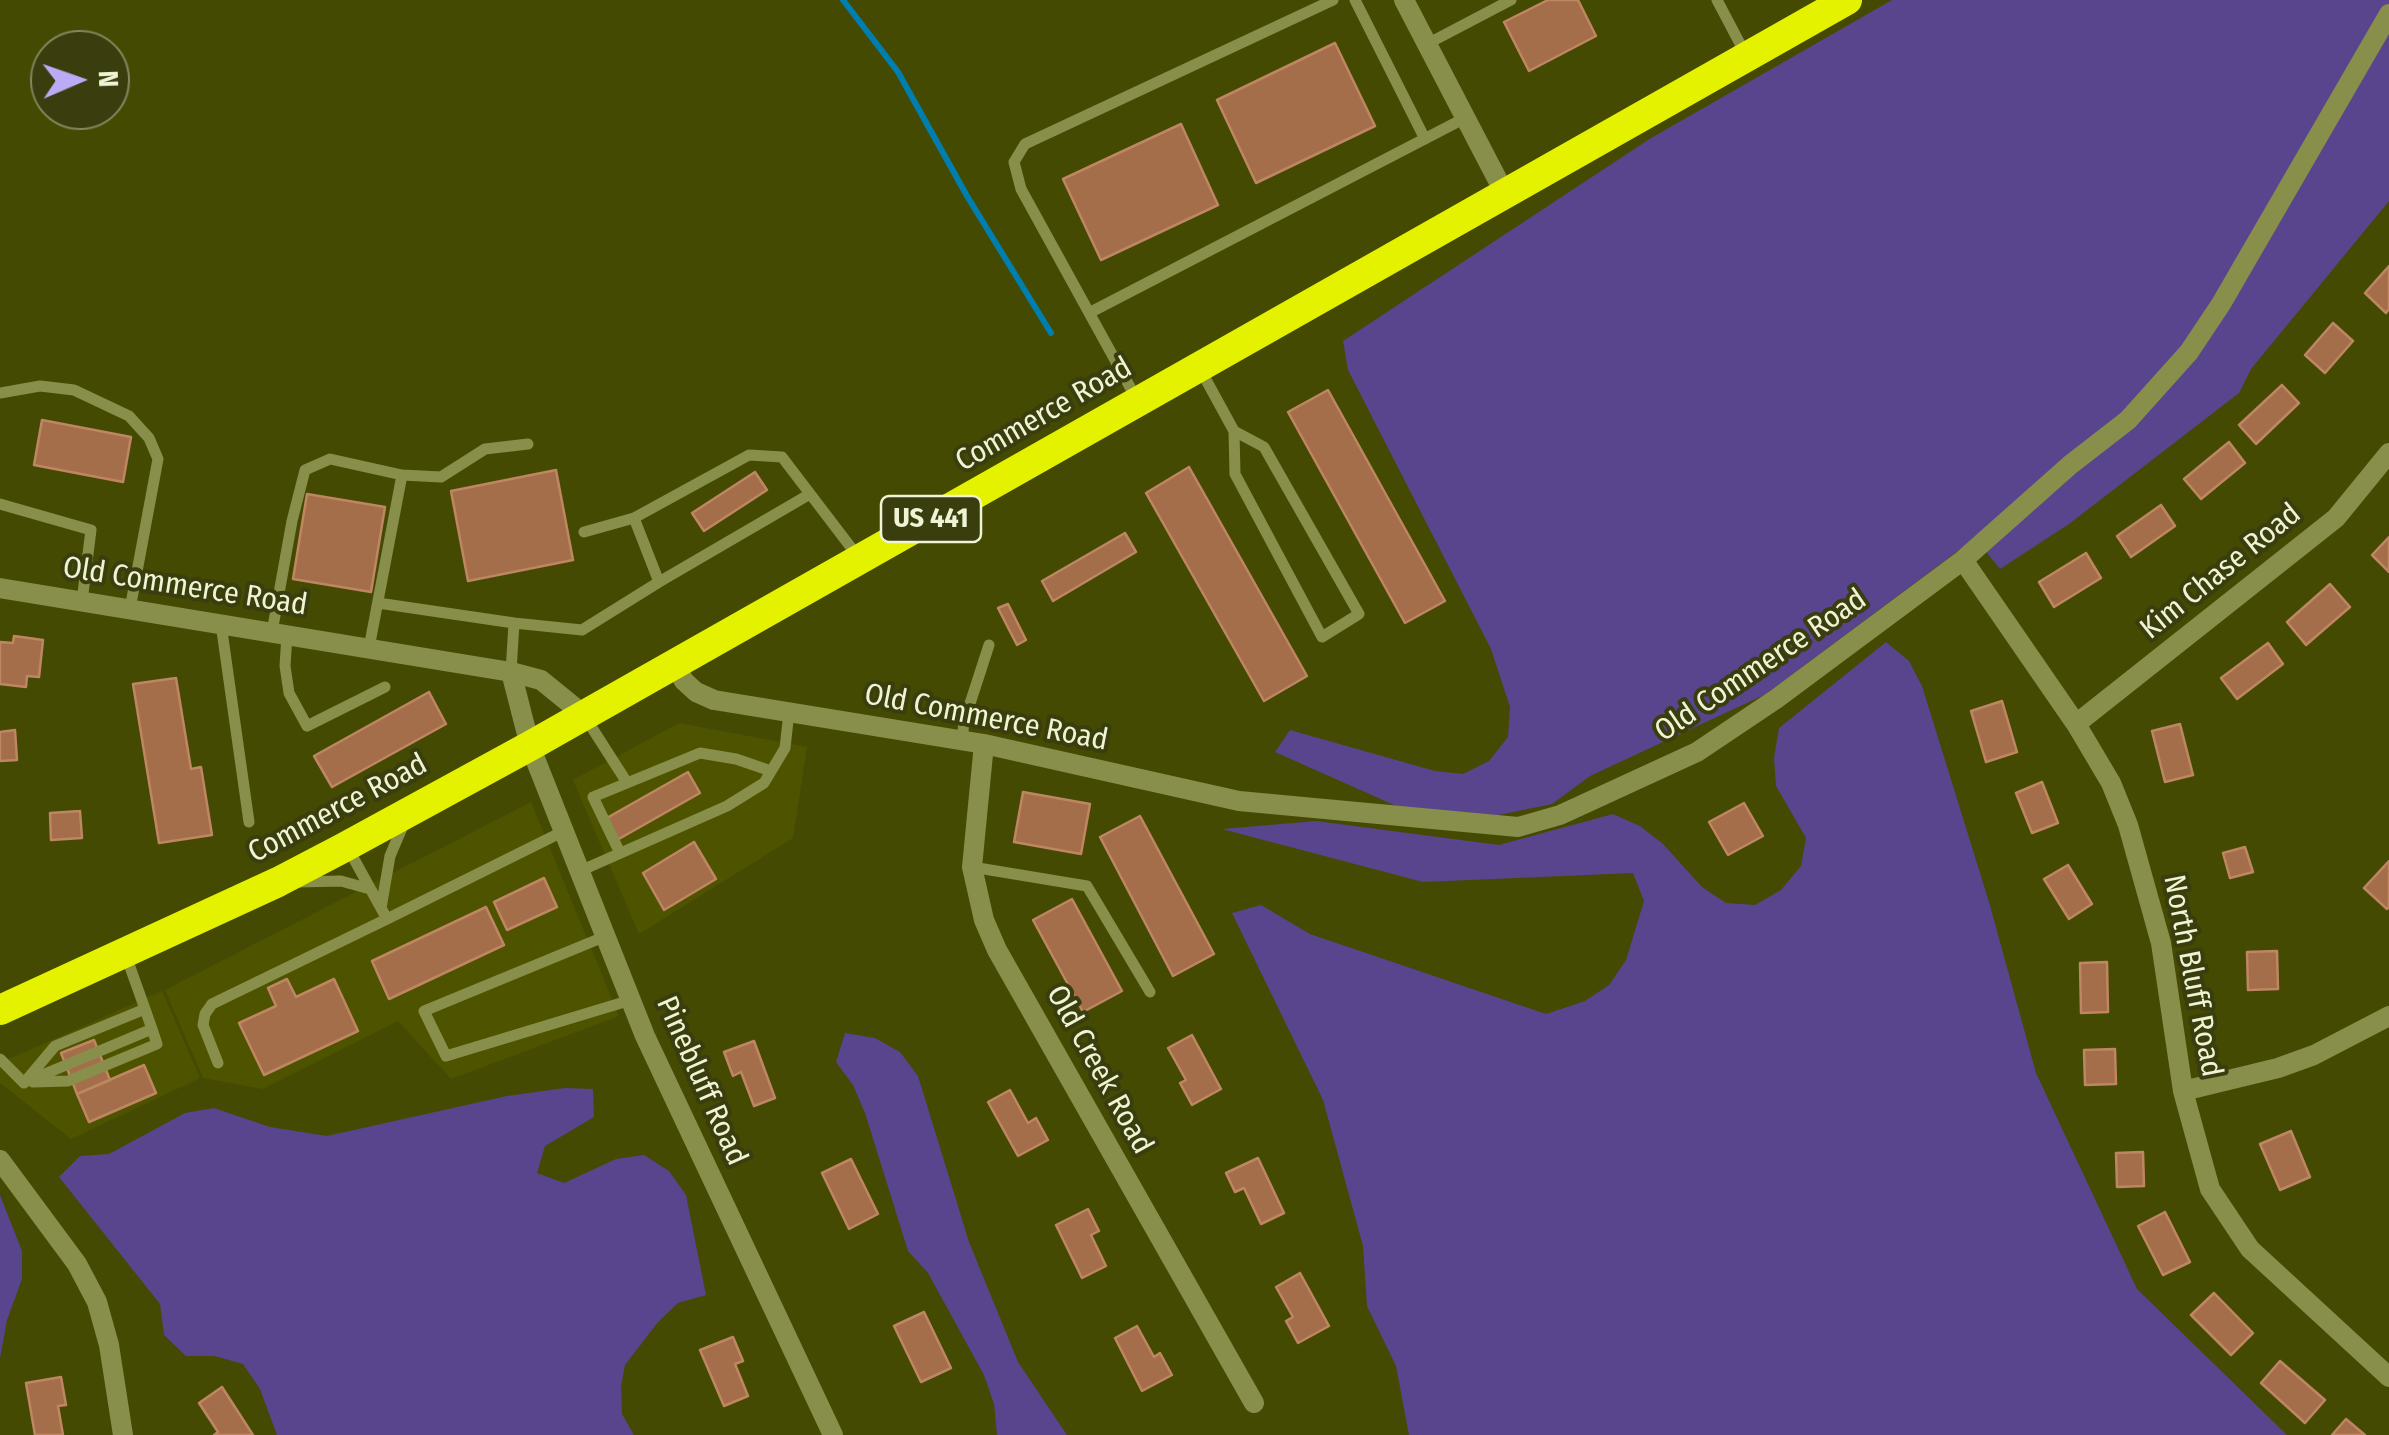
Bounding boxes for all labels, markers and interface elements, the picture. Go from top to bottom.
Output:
north arrow [30,30,130,130]
text: N [92,70,125,88]
street label: Commerce Road [950,350,1138,480]
road number: US 441 [881,496,981,542]
street label: Kim Chase Road [2134,496,2308,648]
street label: Old Commerce Road [60,550,310,624]
street label: Old Commerce Road [1649,582,1873,750]
street label: Old Commerce Road [861,677,1111,759]
street label: Commerce Road [242,747,434,871]
street label: North Bluff Road [2155,872,2229,1080]
street label: Old Creek Road [1038,979,1160,1161]
street label: Pinebluff Road [648,991,754,1171]

